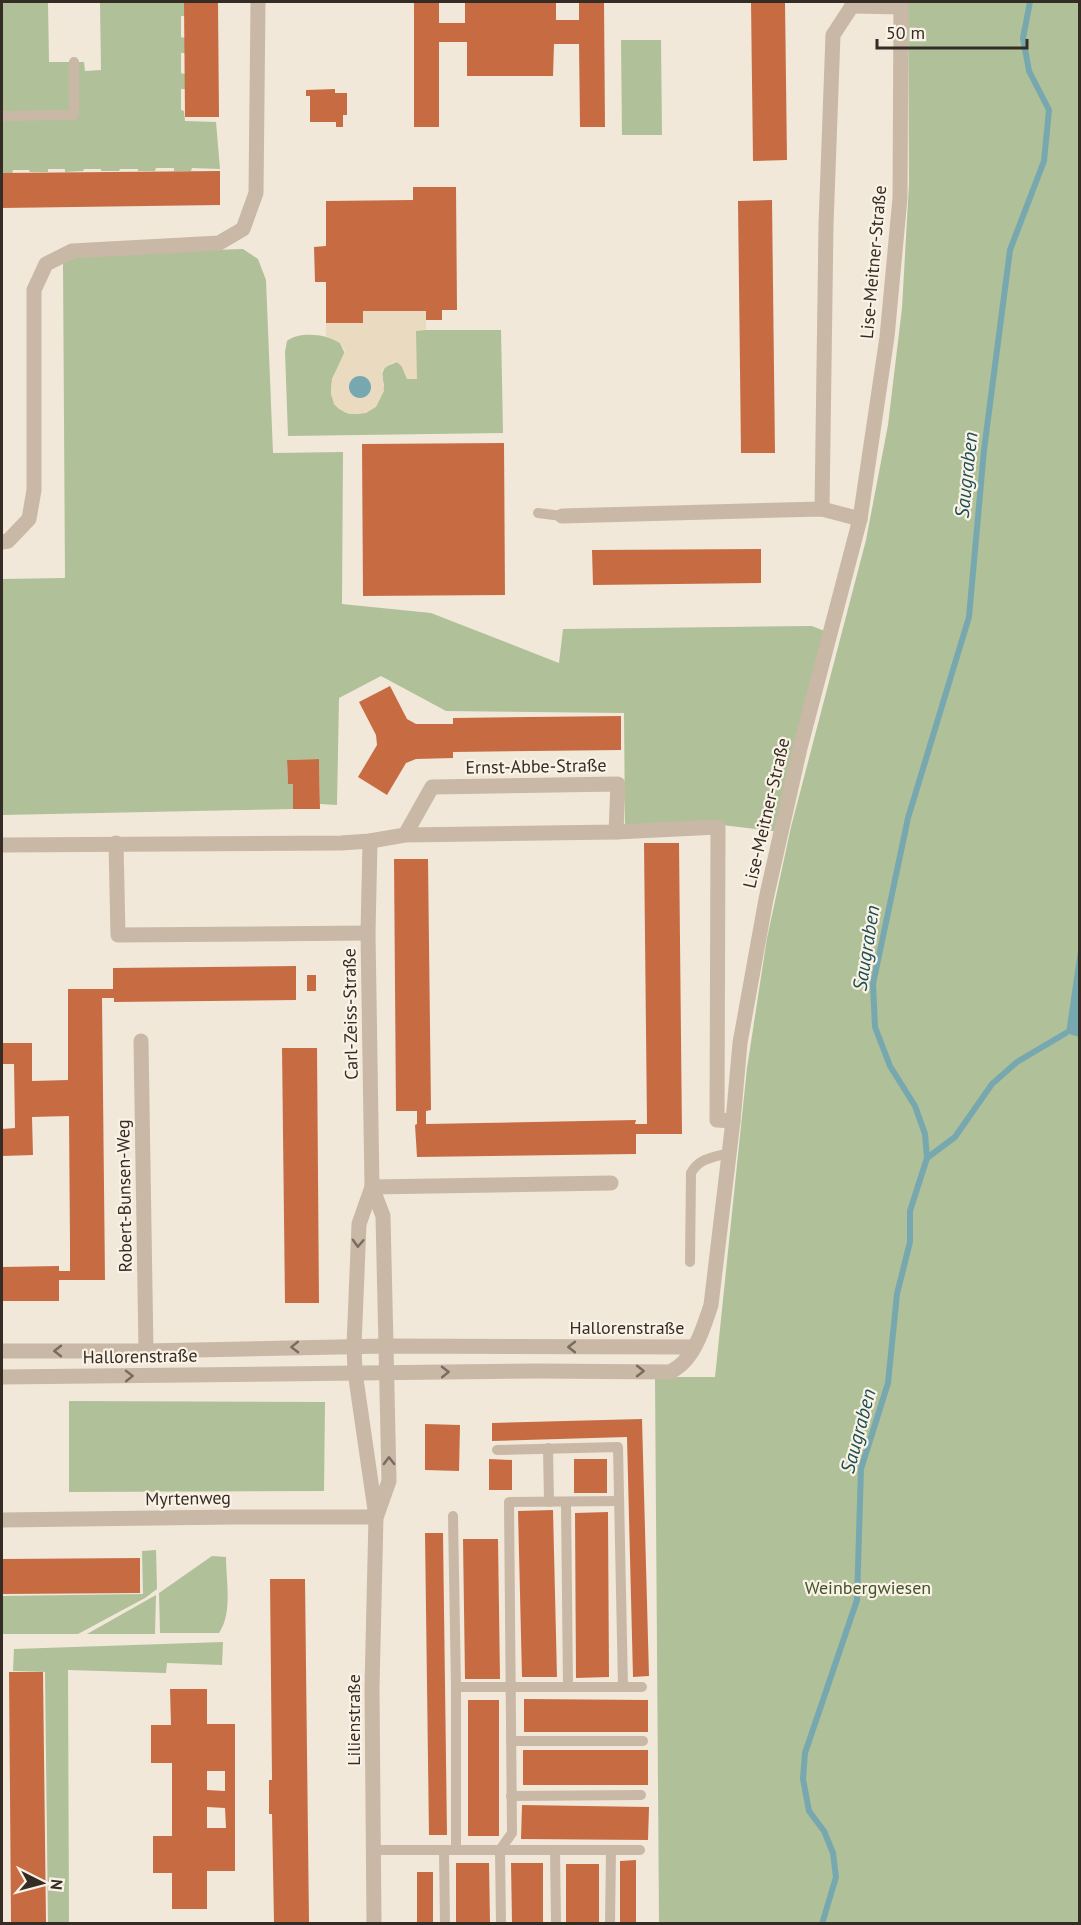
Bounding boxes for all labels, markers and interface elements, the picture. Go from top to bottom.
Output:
scale bar [877,12,1027,50]
text: 50 m [886,21,925,44]
street label: Lise-Meitner-Straße [855,184,891,340]
water label: Saugraben [949,431,983,519]
street label: Lise-Meitner-Straße [738,736,794,890]
street label: Ernst-Abbe-Straße [465,753,607,779]
water label: Saugraben [846,903,886,993]
street label: Carl-Zeiss-Straße [337,948,363,1080]
street label: Robert-Bunsen-Weg [111,1119,137,1273]
one-way arrow [352,1239,365,1248]
street label: Hallorenstraße [570,1316,684,1339]
one-way arrow [291,1341,300,1353]
one-way arrow [568,1341,577,1353]
street label: Hallorenstraße [82,1343,198,1369]
one-way arrow [54,1345,63,1357]
one-way arrow [636,1365,645,1378]
one-way arrow [441,1366,450,1378]
one-way arrow [125,1370,134,1382]
water label: Saugraben [834,1386,882,1476]
one-way arrow [382,1457,395,1466]
street label: Myrtenweg [145,1486,231,1510]
park label: Weinbergwiesen [805,1576,931,1599]
street label: Lilienstraße [342,1674,365,1766]
north arrow [12,1853,72,1913]
text: N [46,1878,67,1891]

